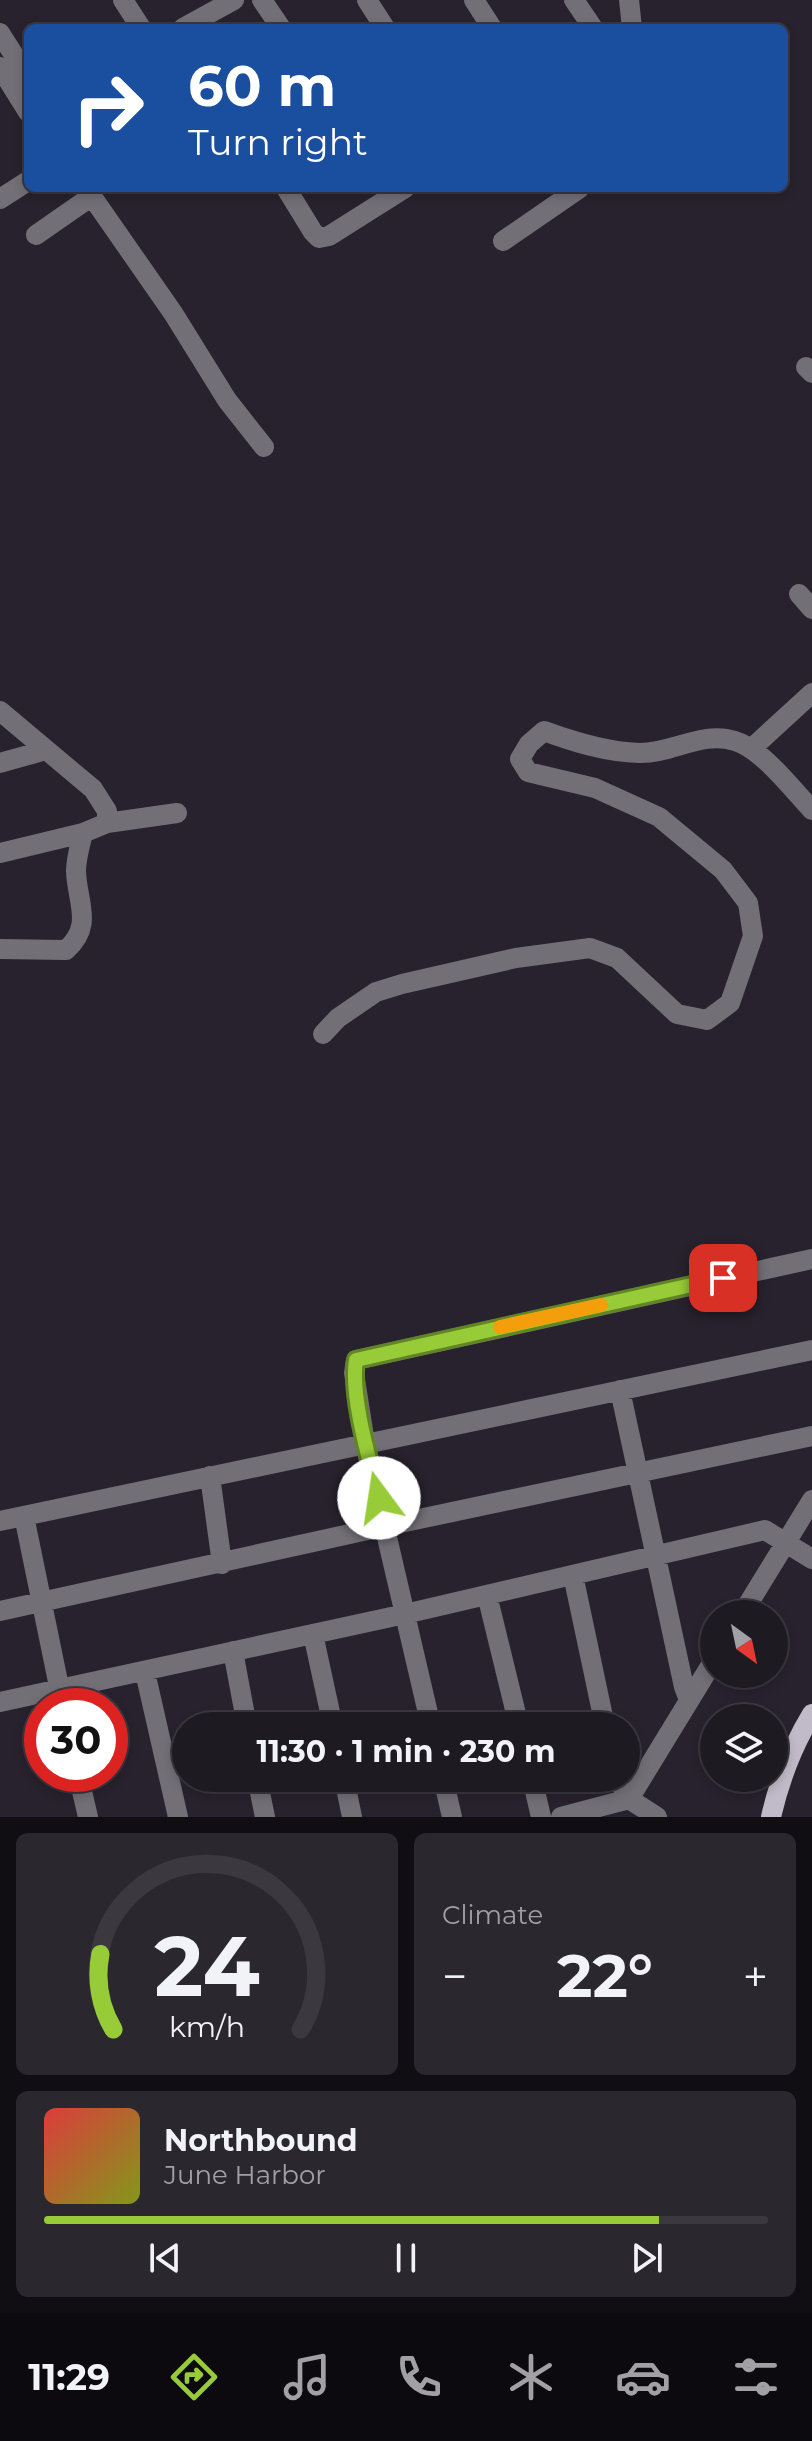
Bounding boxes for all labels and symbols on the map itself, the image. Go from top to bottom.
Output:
pin [689,1244,757,1312]
position arrow [337,1456,421,1540]
north arrow [700,1600,788,1688]
speed limit sign: 30 [24,1688,128,1792]

